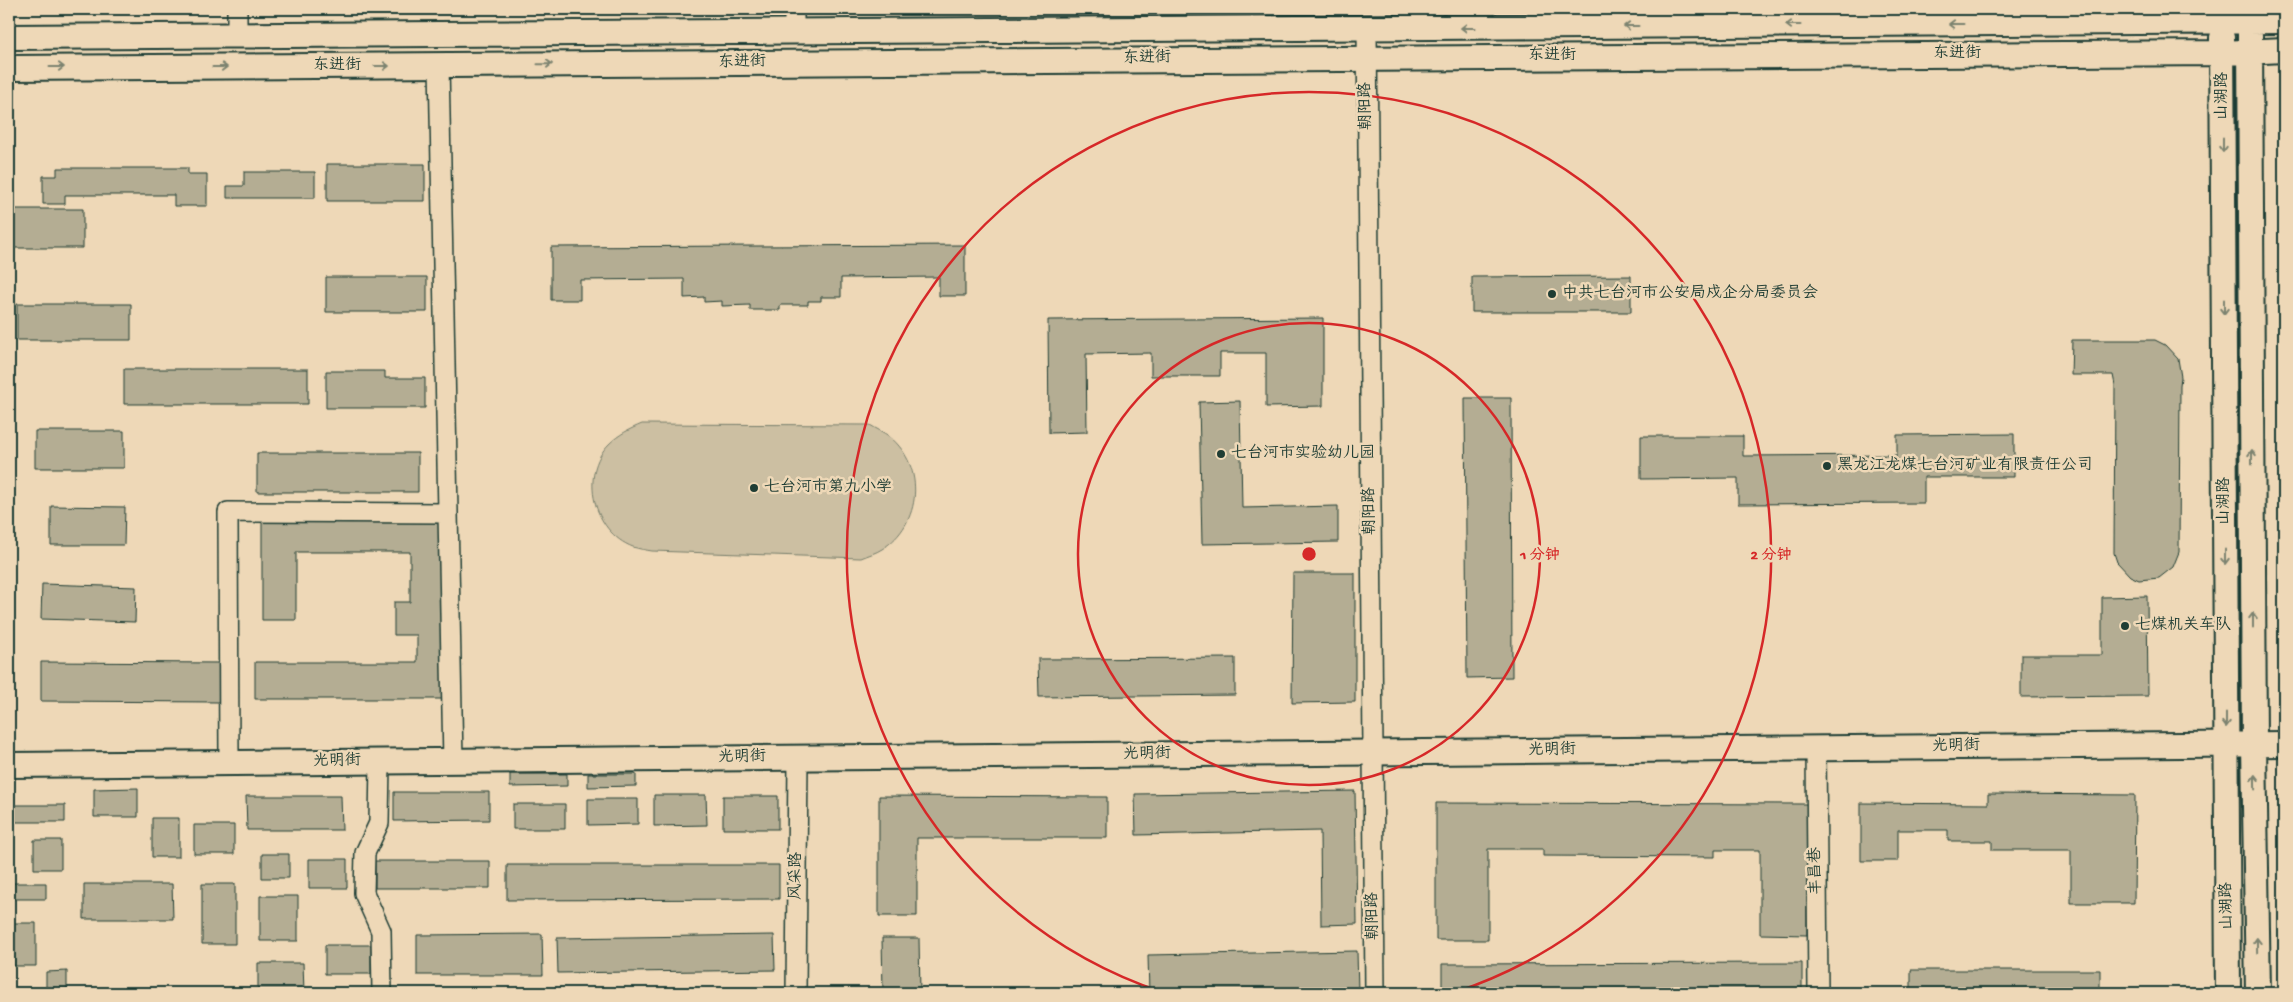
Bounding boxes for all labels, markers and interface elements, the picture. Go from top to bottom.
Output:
one-way arrow [1948,19,1964,29]
one-way arrow [1785,20,1802,30]
one-way arrow [1623,22,1639,31]
one-way arrow [1460,23,1476,33]
street label: 东进街 [1933,44,1981,64]
street label: 东进街 [1528,46,1576,66]
street label: 东进街 [1123,48,1171,69]
street label: 东进街 [718,52,766,73]
street label: 东进街 [313,56,361,76]
one-way arrow [537,60,553,69]
one-way arrow [374,61,390,71]
one-way arrow [49,62,65,72]
one-way arrow [212,62,228,71]
street label: 山湖路 [2212,72,2233,120]
street label: 朝阳路 [1355,82,1377,130]
one-way arrow [2218,136,2228,153]
place label: 中共七台河市公安局戍企分局委员会 [1562,283,1818,304]
marker: 中共七台河市公安局戍企分局委员会 [1546,288,1558,300]
one-way arrow [2219,299,2229,315]
place label: 七台河市实验幼儿园 [1231,443,1375,464]
marker: 七台河市实验幼儿园 [1215,448,1227,460]
one-way arrow [2247,449,2257,466]
place label: 黑龙江龙煤七台河矿业有限责任公司 [1837,455,2093,476]
marker: 黑龙江龙煤七台河矿业有限责任公司 [1821,460,1833,472]
place label: 七台河市第九小学 [764,477,892,498]
street label: 山湖路 [2214,477,2235,525]
marker: 七台河市第九小学 [748,482,760,494]
street label: 朝阳路 [1359,487,1381,535]
centre of rings [1300,545,1318,563]
text: 1 分钟 [1519,546,1560,565]
text: 2 分钟 [1751,546,1791,565]
one-way arrow [2220,549,2230,565]
one-way arrow [2248,612,2258,628]
place label: 七煤机关车队 [2135,615,2231,636]
marker: 七煤机关车队 [2119,620,2131,632]
one-way arrow [2221,712,2231,728]
street label: 光明街 [1932,736,1980,757]
street label: 光明街 [1528,740,1576,761]
street label: 光明街 [1123,744,1171,765]
street label: 光明街 [718,747,766,768]
street label: 光明街 [313,751,361,772]
one-way arrow [2250,774,2260,790]
street label: 丰昌巷 [1805,847,1827,895]
street label: 风采路 [786,852,807,900]
street label: 山湖路 [2216,882,2238,930]
street label: 朝阳路 [1362,892,1384,940]
one-way arrow [2252,937,2262,953]

